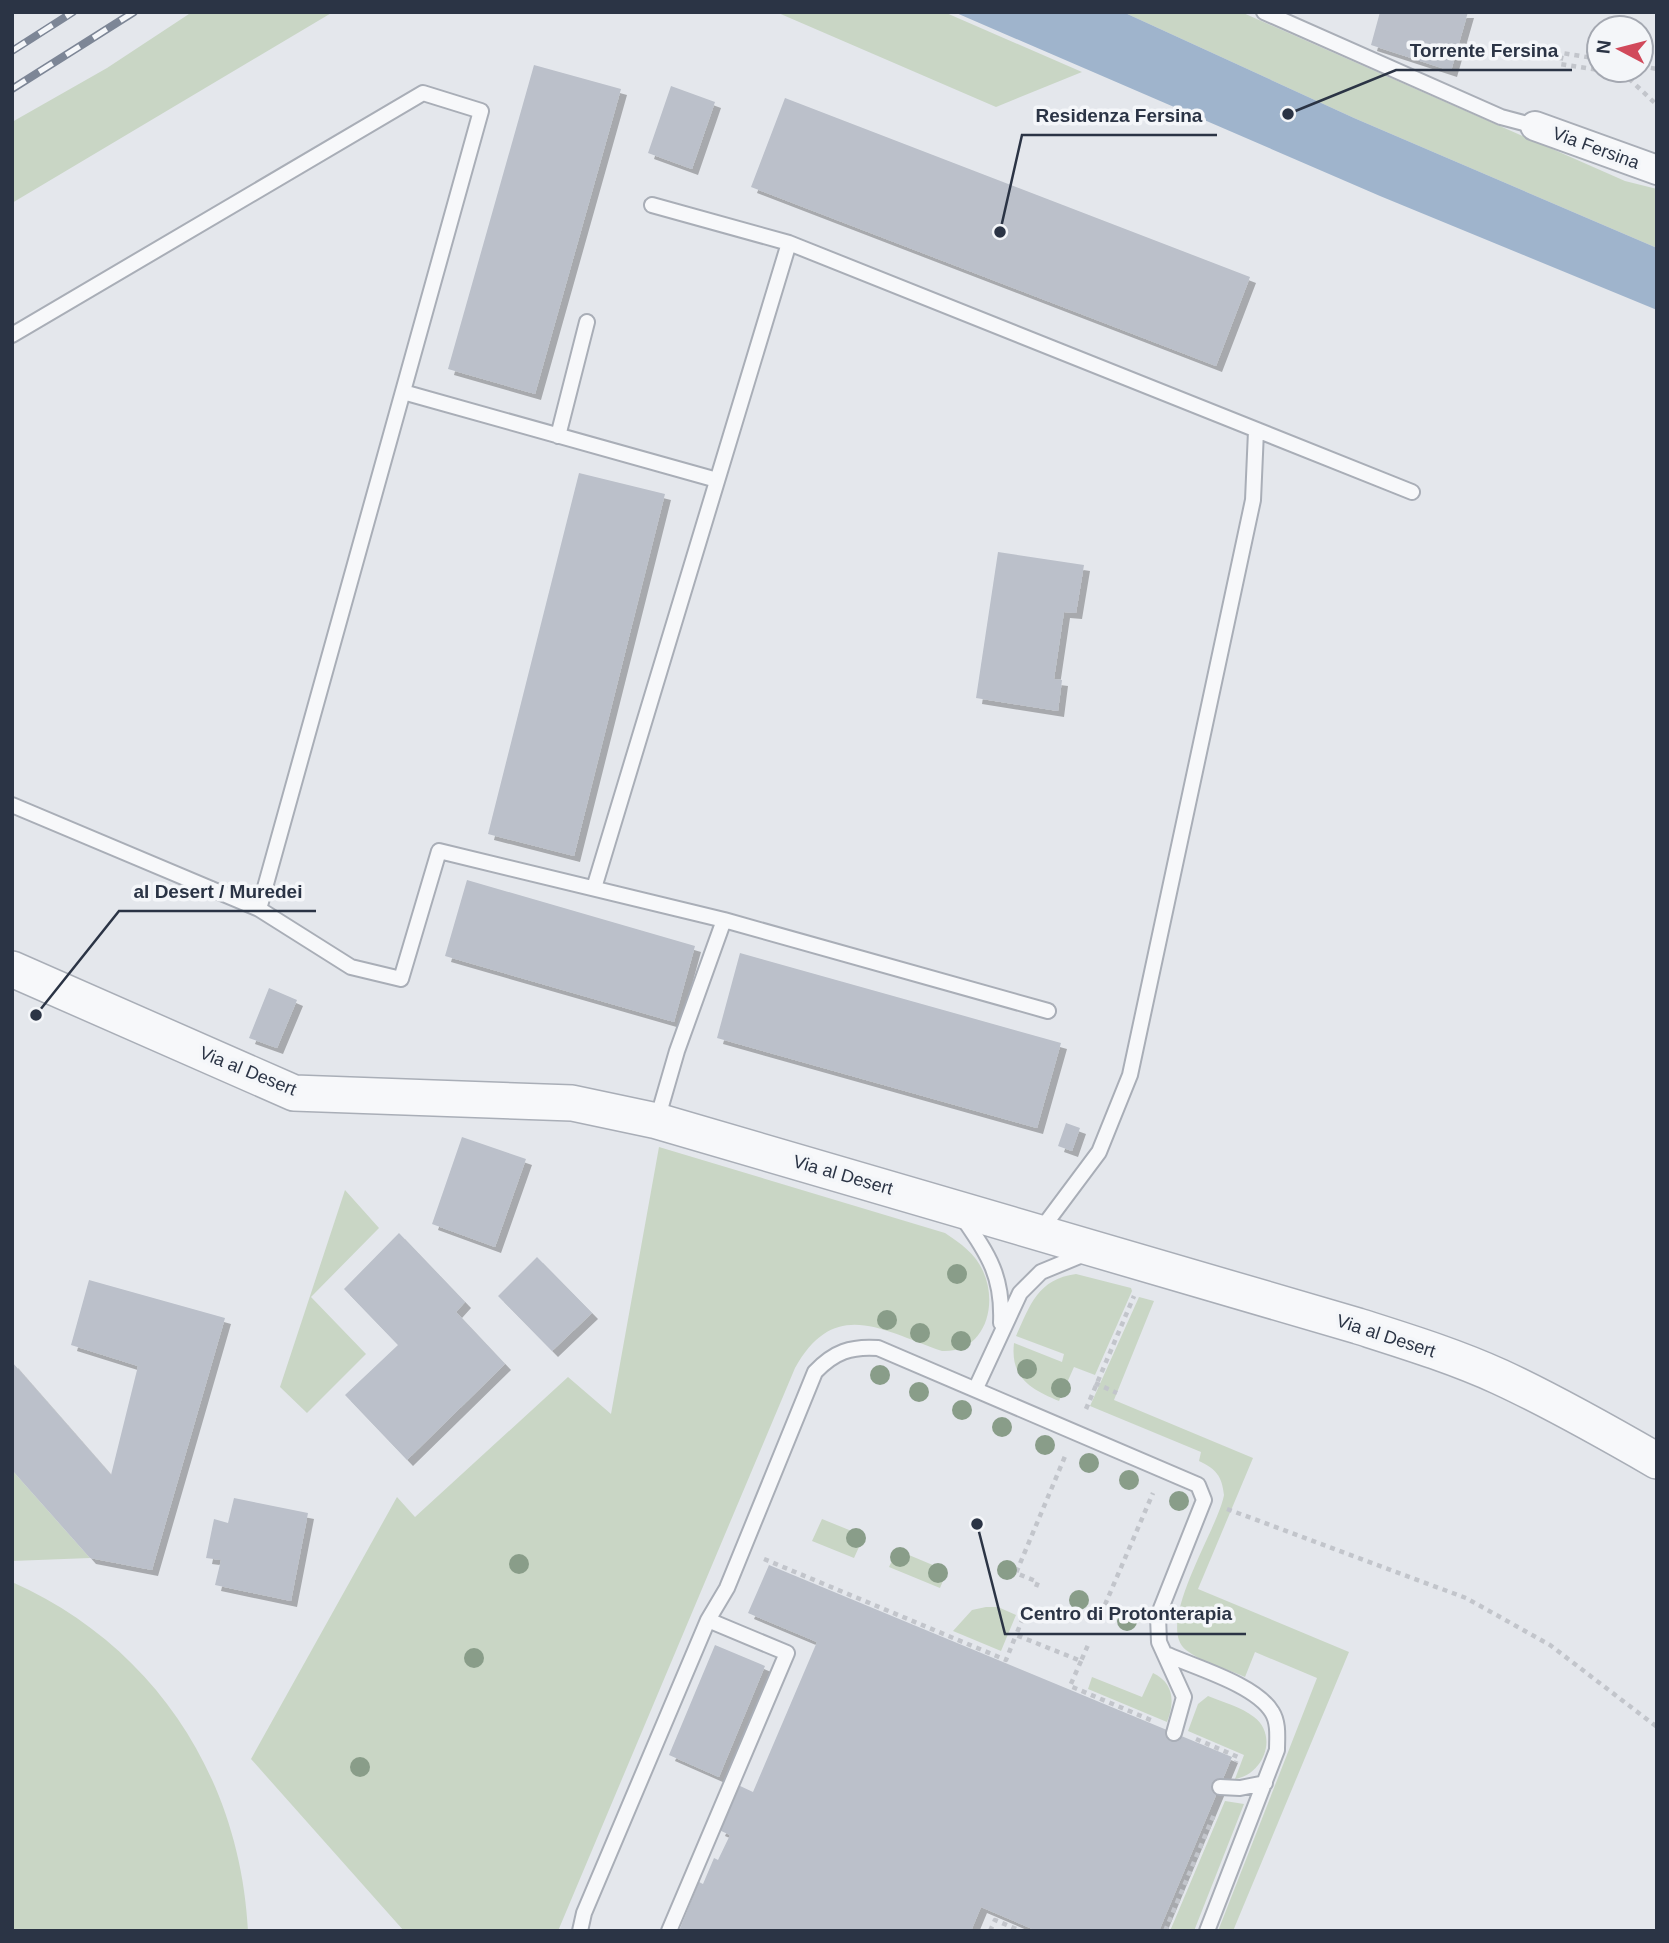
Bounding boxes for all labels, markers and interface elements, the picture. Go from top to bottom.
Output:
north arrow [1585,14,1655,84]
callout: Torrente Fersina [1396,30,1572,70]
text: N [1592,39,1615,55]
text: Torrente Fersina [1410,40,1559,61]
callout: Residenza Fersina [1022,95,1217,135]
text: Residenza Fersina [1036,105,1203,126]
street label: Via Fersina [1550,123,1643,173]
callout: al Desert / Muredei [119,871,316,911]
text: al Desert / Muredei [134,881,302,902]
street label: Via al Desert [197,1042,299,1100]
street label: Via al Desert [791,1151,895,1199]
street label: Via al Desert [1334,1311,1438,1361]
callout: Centro di Protonterapia [1005,1594,1246,1634]
text: Centro di Protonterapia [1020,1603,1233,1624]

